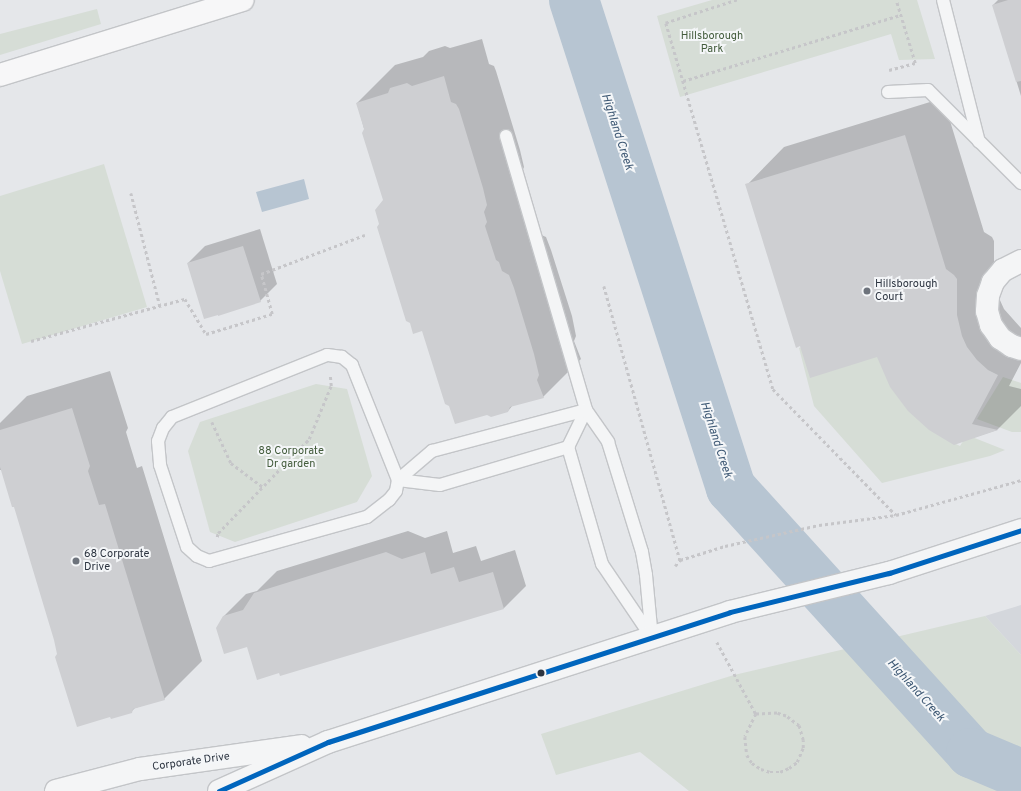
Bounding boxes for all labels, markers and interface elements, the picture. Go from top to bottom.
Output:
park label: Hillsborough Park [681,30,743,56]
water label: Highland Creek [597,92,635,172]
place label: Hillsborough Court [875,278,938,304]
marker: Hillsborough Court [862,286,872,296]
water label: Highland Creek [696,400,734,480]
park label: 88 Corporate Dr garden [258,445,324,471]
place label: 68 Corporate Drive [84,548,149,574]
marker: 68 Corporate Drive [71,556,81,566]
water label: Highland Creek [883,657,947,725]
unlabelled marker [536,668,546,678]
street label: Corporate Drive [151,750,231,774]

